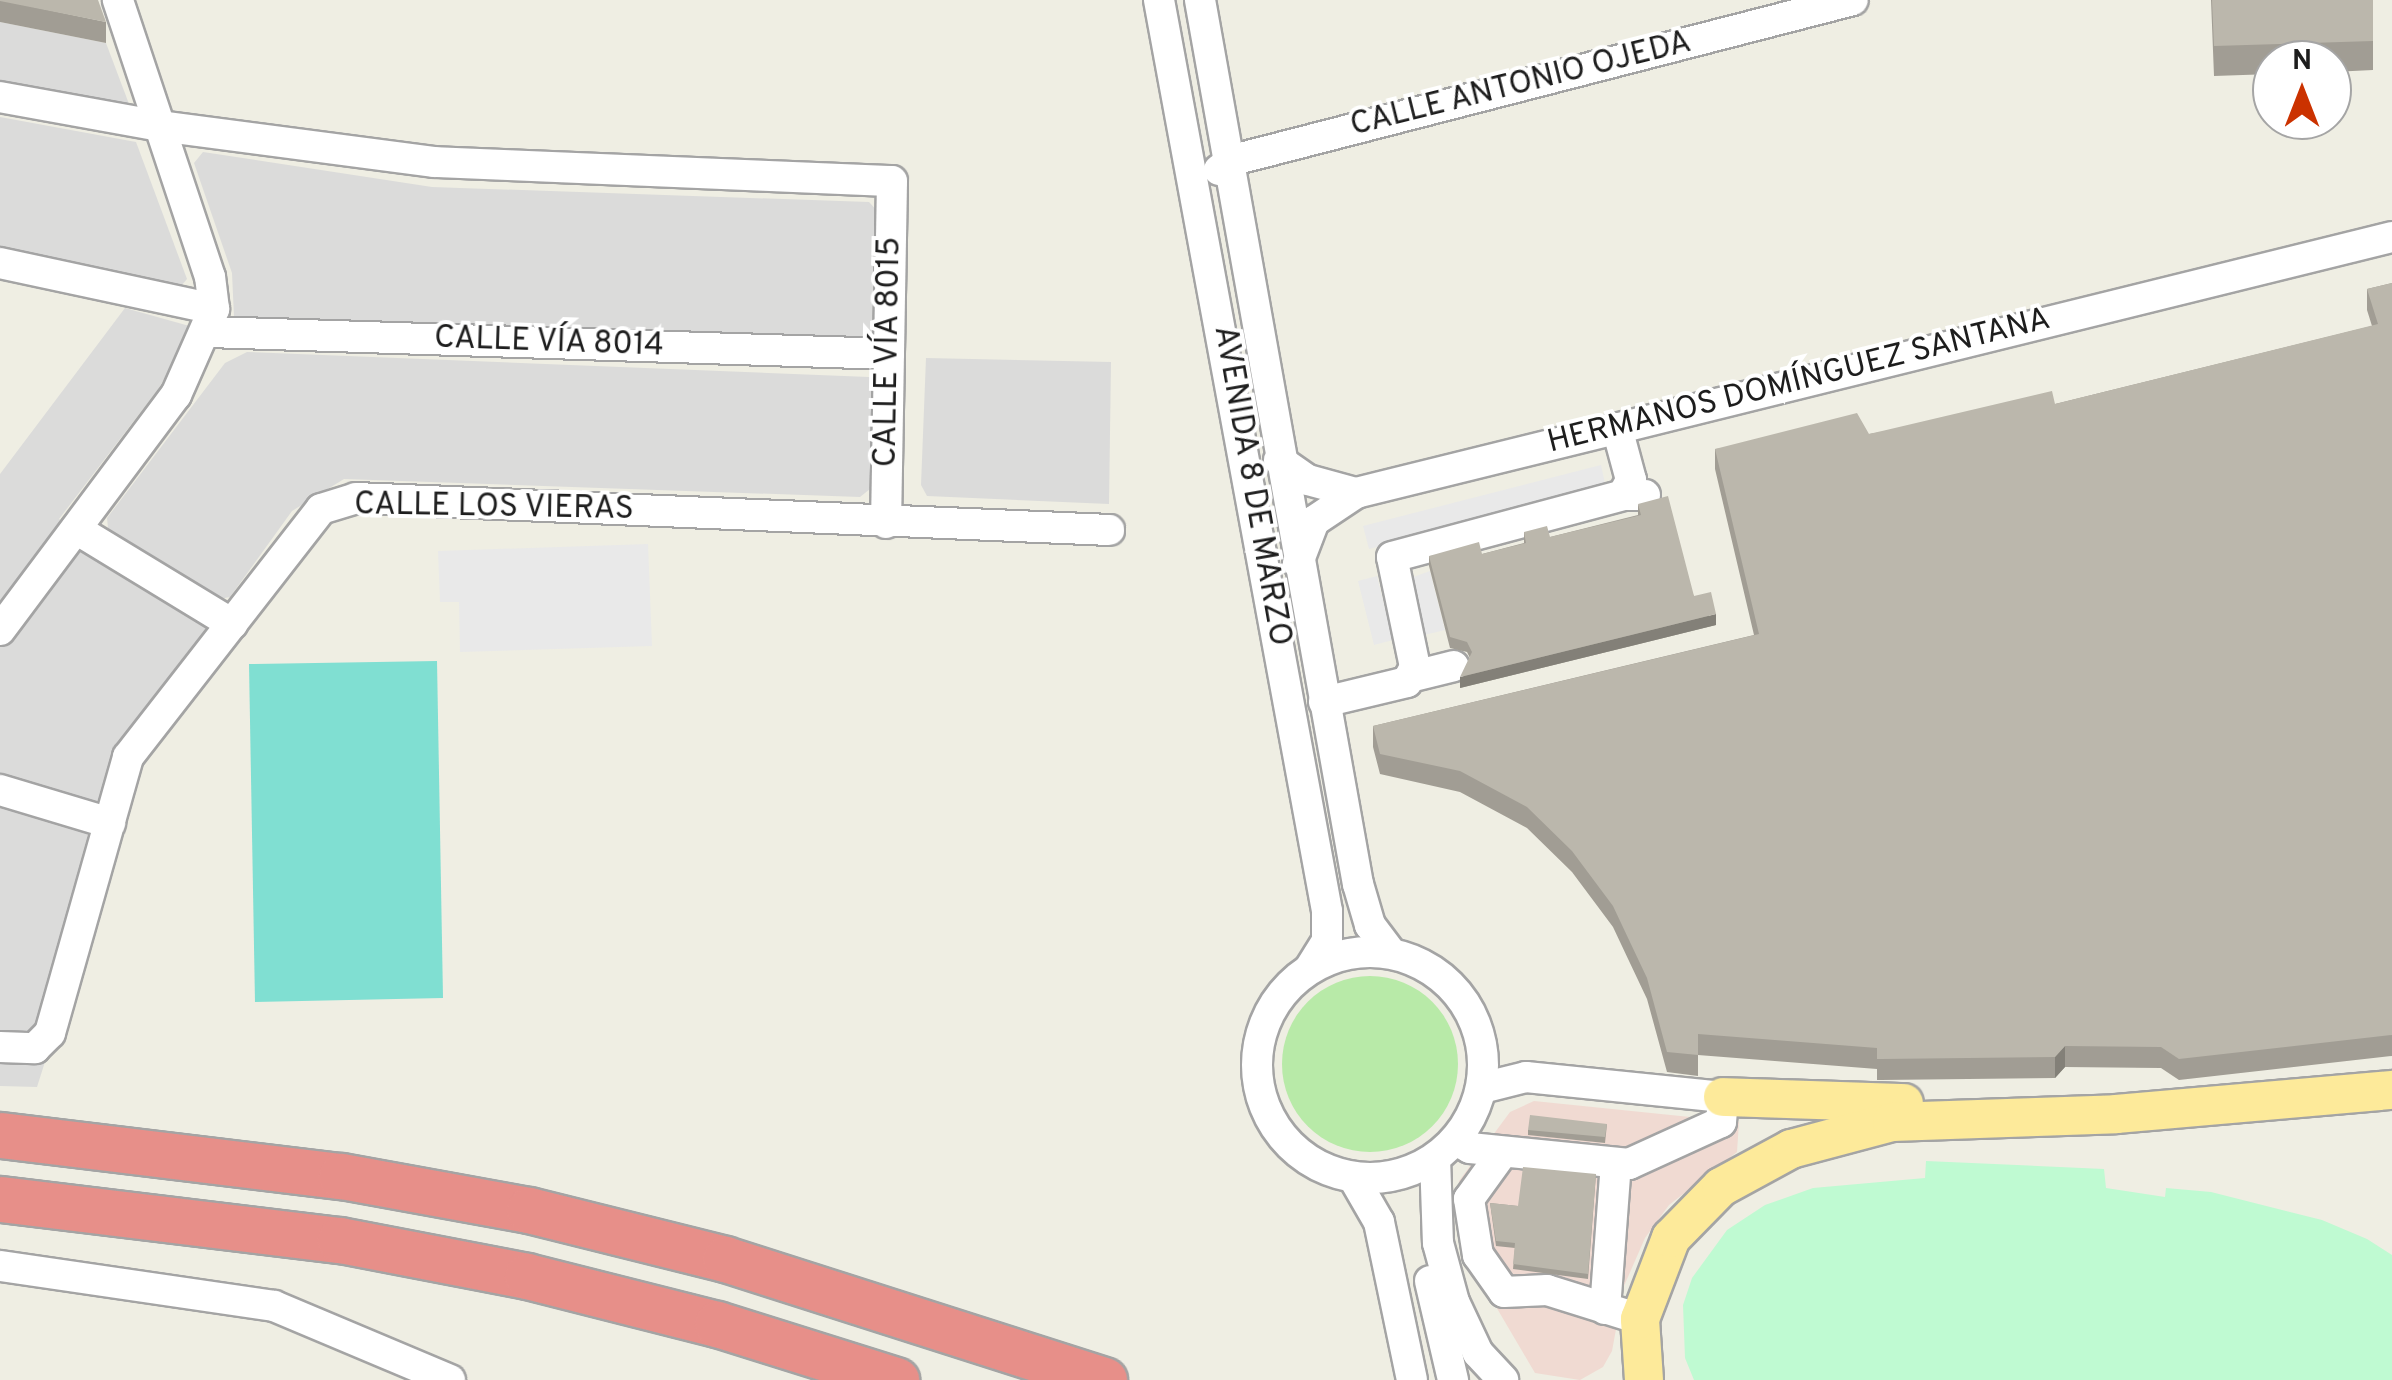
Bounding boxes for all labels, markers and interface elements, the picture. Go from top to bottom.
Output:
street label: CALLE ANTONIO OJEDA [1346,24,1696,146]
north arrow [2252,40,2352,140]
text: N [2292,44,2312,80]
street label: CALLE VÍA 8015 [868,235,910,469]
street label: HERMANOS DOMÍNGUEZ SANTANA [1544,301,2054,463]
street label: CALLE VÍA 8014 [432,320,666,366]
street label: AVENIDA 8 DE MARZO [1204,322,1298,650]
street label: CALLE LOS VIERAS [353,486,635,530]

